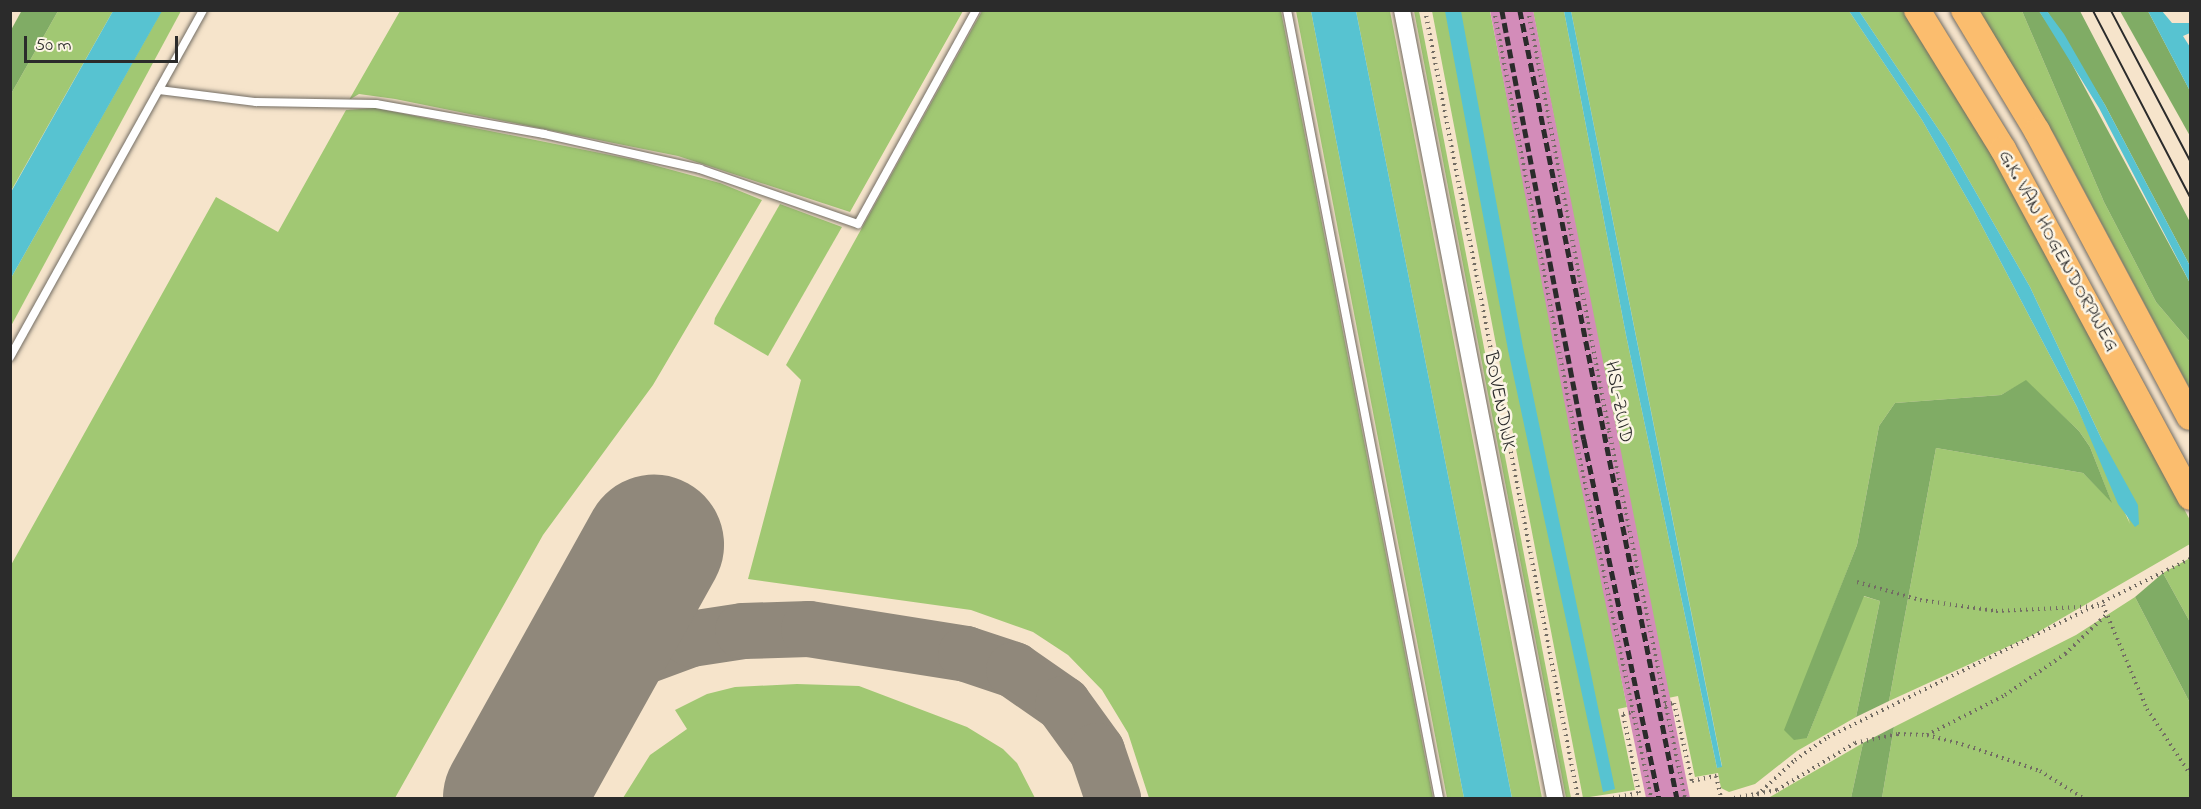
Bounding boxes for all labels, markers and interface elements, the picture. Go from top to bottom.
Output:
scale bar [27,24,182,62]
text: 50 m [35,33,72,59]
street label: G.K. VAN HOGENDORPWEG [1993,146,2123,356]
street label: BOVENDIJK [1478,349,1520,453]
street label: HSL-ZUID [1598,359,1638,445]

